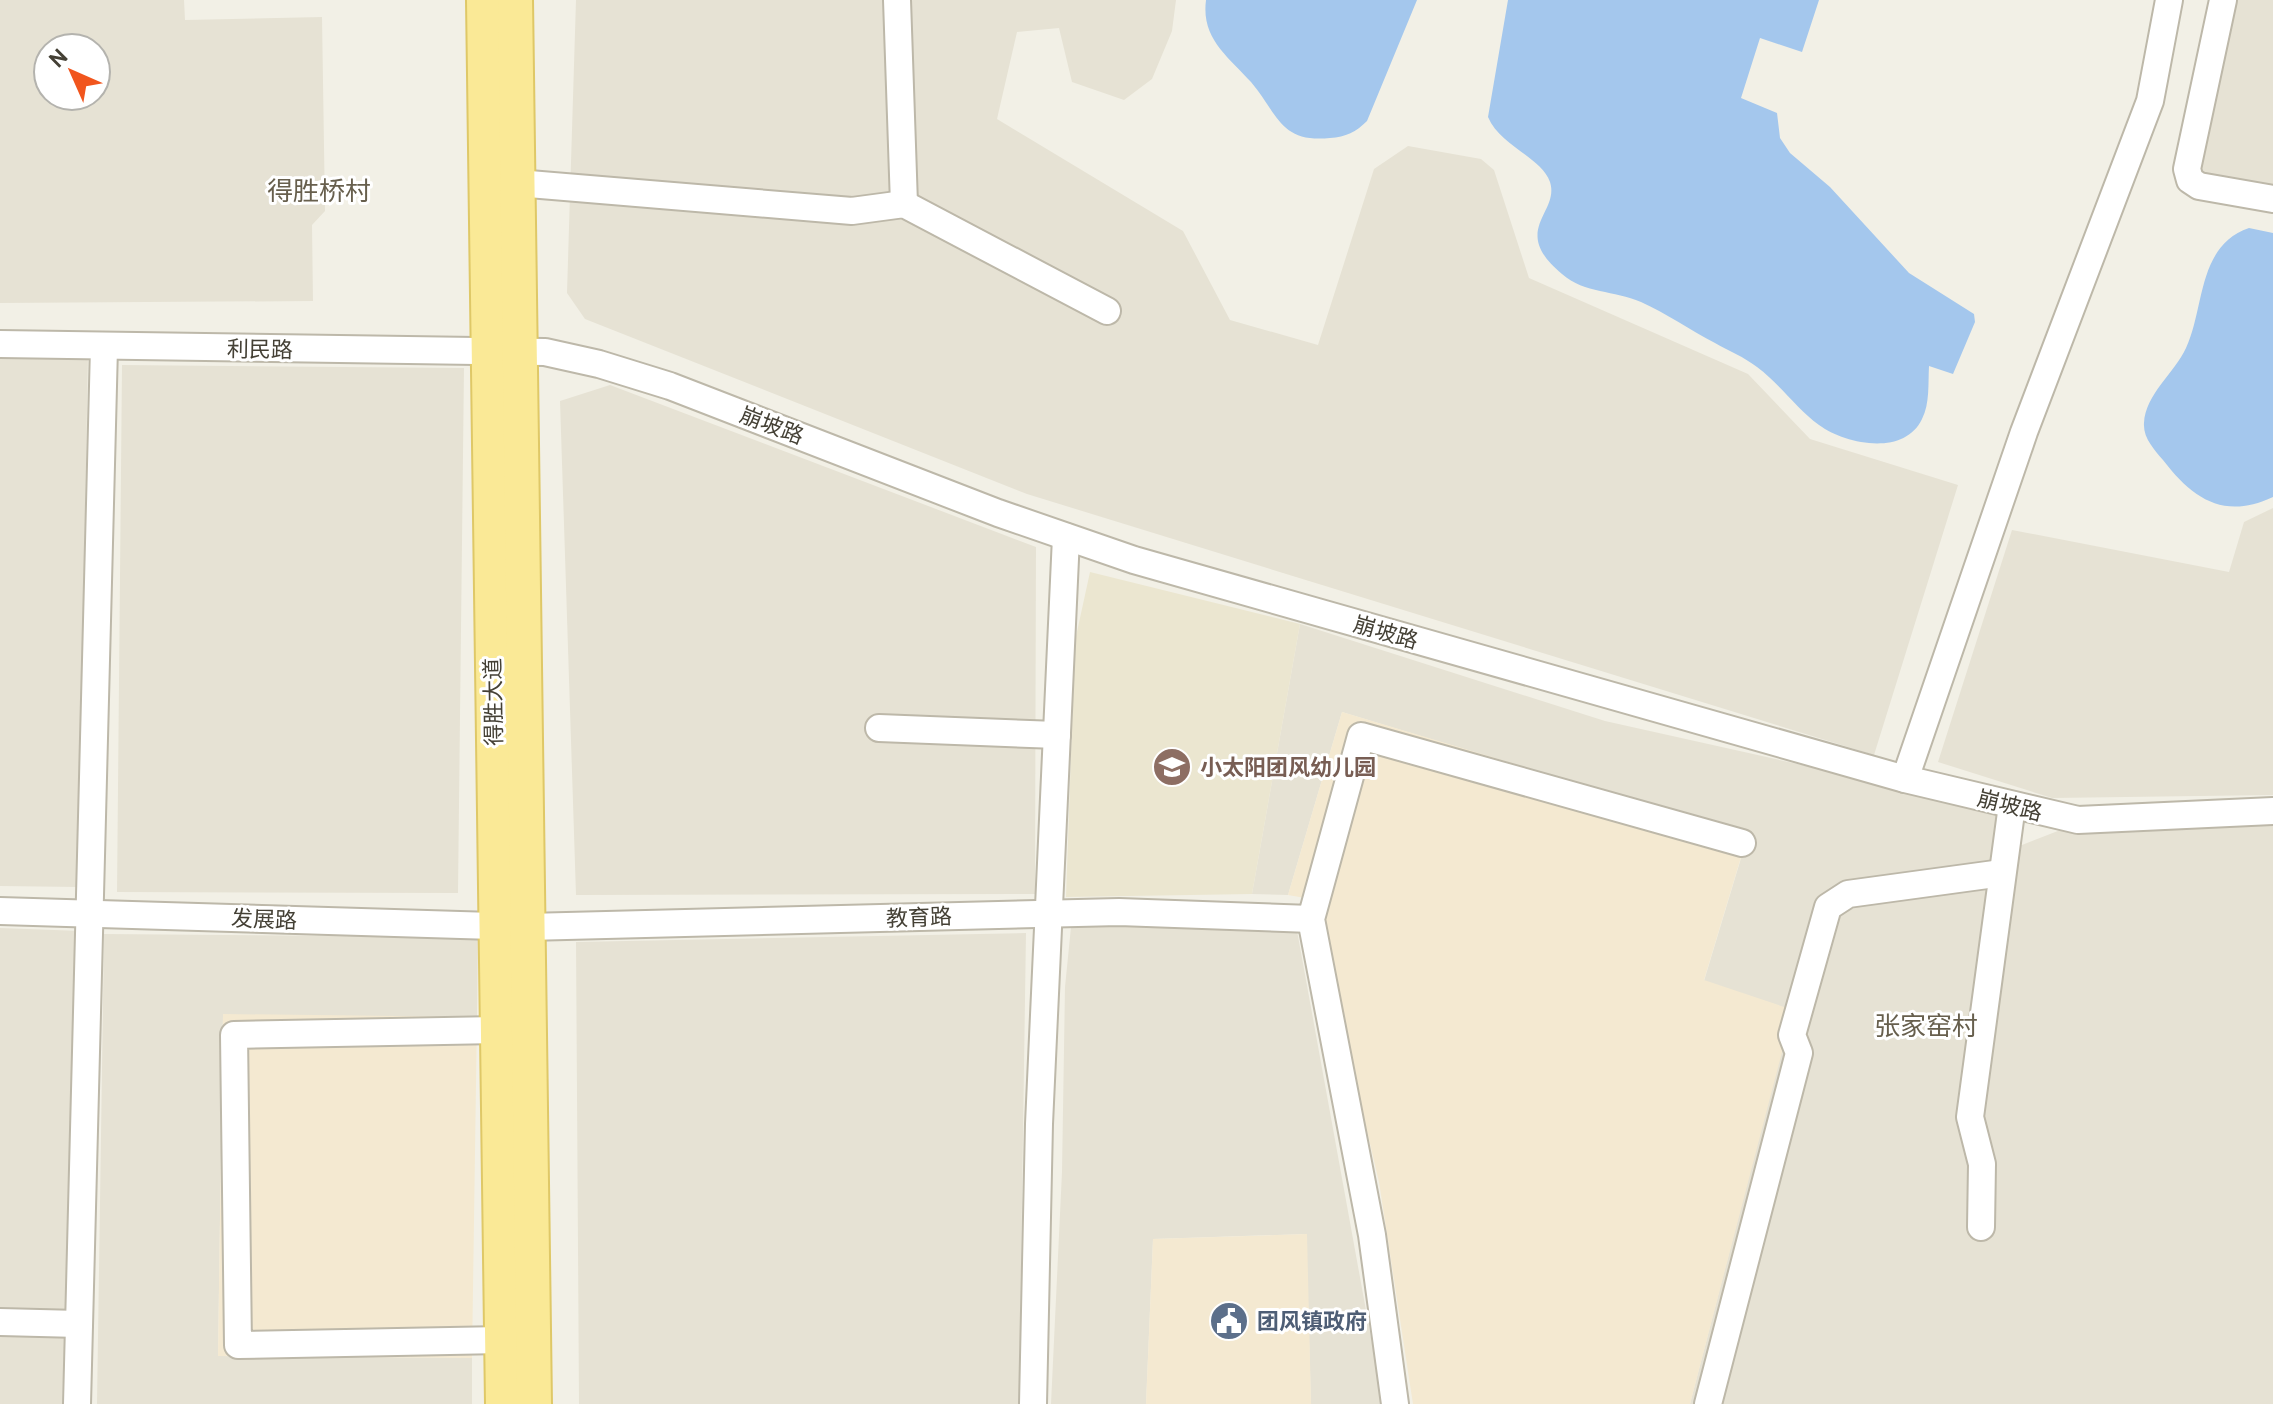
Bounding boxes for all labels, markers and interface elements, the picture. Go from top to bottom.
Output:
north arrow [32,32,112,112]
text: N [44,44,75,75]
district label: 得胜桥村 [267,177,371,210]
street label: 利民路 [227,337,293,366]
street label: 崩坡路 [735,403,807,452]
street label: 崩坡路 [1350,612,1421,656]
street label: 得胜大道 [481,658,510,746]
school or university icon: 小太阳团风幼儿园 [1151,746,1193,788]
place label: 小太阳团风幼儿园 [1200,756,1376,783]
street label: 崩坡路 [1974,786,2045,829]
street label: 教育路 [886,905,953,934]
street label: 发展路 [230,907,297,936]
district label: 张家窑村 [1874,1012,1978,1045]
public building icon: 团风镇政府 [1208,1300,1250,1342]
place label: 团风镇政府 [1257,1310,1367,1337]

